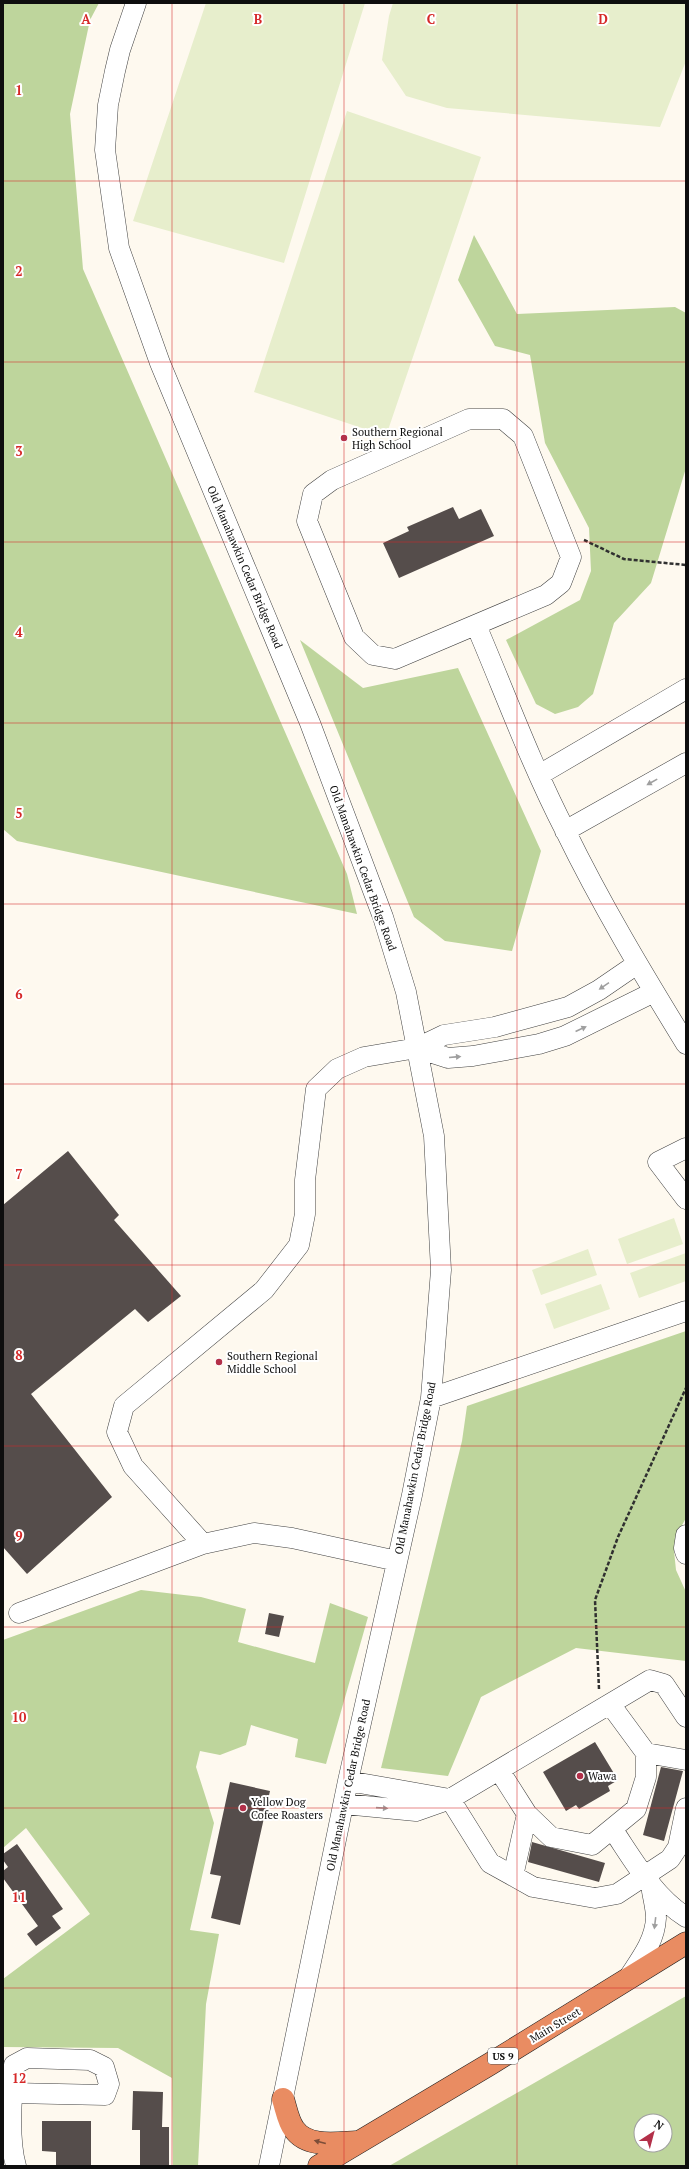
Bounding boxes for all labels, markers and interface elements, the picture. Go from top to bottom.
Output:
text: A [81,10,91,28]
text: B [254,10,262,28]
text: C [427,10,435,28]
text: D [598,10,608,28]
text: 1 [15,81,23,99]
text: 2 [15,262,23,280]
place label: Southern Regional High School [352,425,443,452]
marker: Southern Regional High School [339,433,349,443]
text: 3 [15,442,23,460]
street label: Old Manahawkin Cedar Bridge Road [204,483,286,651]
text: 4 [15,623,23,641]
one-way arrow [646,779,658,786]
street label: Old Manahawkin Cedar Bridge Road [326,783,400,953]
text: 5 [15,804,23,822]
one-way arrow [599,982,610,990]
text: 6 [15,985,23,1003]
one-way arrow [575,1026,586,1032]
one-way arrow [449,1054,461,1061]
text: 7 [15,1165,23,1183]
text: 8 [15,1346,23,1364]
place label: Southern Regional Middle School [227,1349,318,1376]
marker: Southern Regional Middle School [214,1357,224,1367]
street label: Old Manahawkin Cedar Bridge Road [391,1381,439,1555]
text: 9 [15,1527,23,1545]
street label: Old Manahawkin Cedar Bridge Road [323,1698,373,1872]
text: 10 [12,1708,27,1726]
place label: Wawa [588,1769,617,1783]
marker: Wawa [575,1771,585,1781]
place label: Yellow Dog Cofee Roasters [251,1795,323,1822]
marker: Yellow Dog Cofee Roasters [238,1803,248,1813]
one-way arrow [376,1805,388,1812]
text: 11 [12,1888,26,1906]
one-way arrow [652,1917,658,1929]
street label: Main Street [527,2004,583,2046]
road number: US 9 [488,2048,518,2064]
text: 12 [12,2069,26,2087]
north arrow [633,2113,673,2153]
text: N [651,2117,667,2133]
one-way arrow [314,2139,326,2145]

